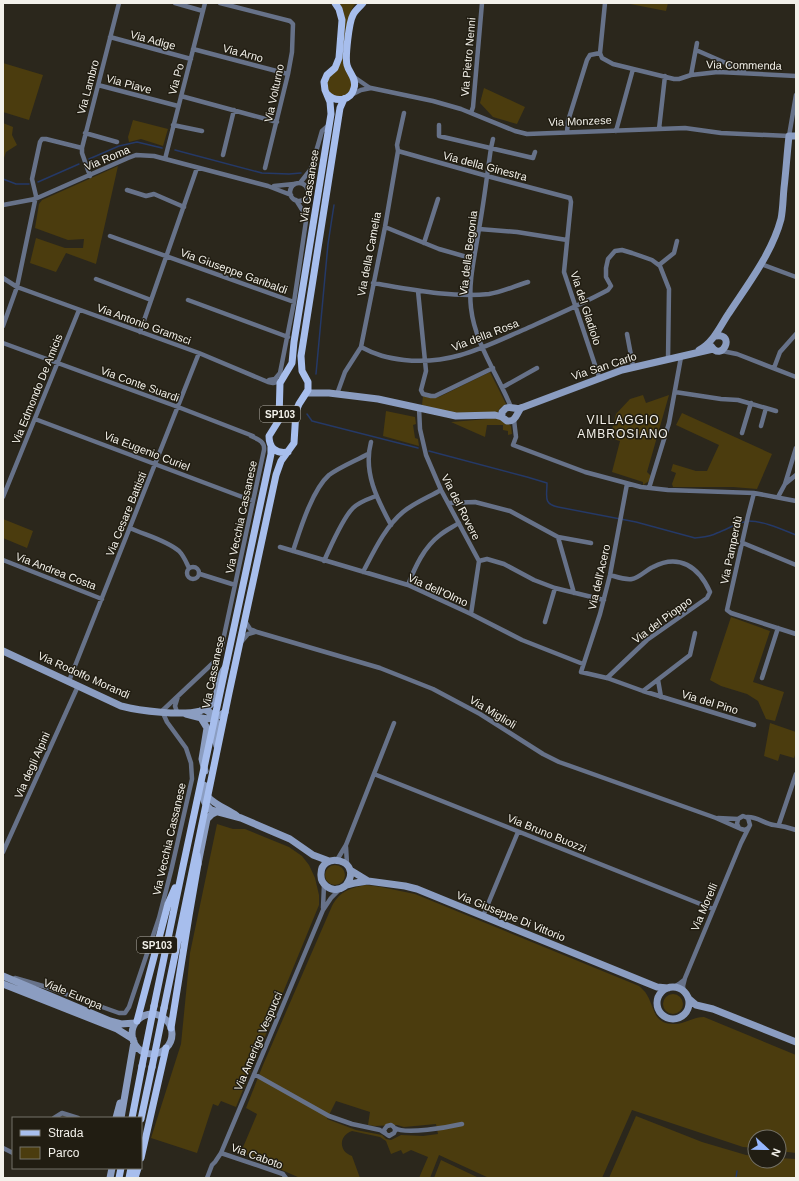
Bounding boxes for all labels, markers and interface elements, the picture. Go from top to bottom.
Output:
street label: Via Pietro Nenni [459,17,477,97]
street label: Via Adige [129,28,177,52]
street label: Via Arno [221,42,265,64]
street label: Via Lambro [75,58,101,116]
street label: Via Commenda [706,58,783,72]
street label: Via Po [166,62,186,96]
street label: Via Volturno [262,63,286,123]
street label: Via Piave [105,72,153,96]
street label: Via Monzese [548,114,612,128]
street label: Via Roma [83,143,132,173]
street label: Via Cassanese [297,149,321,223]
street label: Via della Ginestra [442,149,529,183]
street label: Via della Begonia [457,209,479,296]
street label: Via della Camelia [355,210,383,297]
street label: Via Giuseppe Garibaldi [179,246,289,296]
street label: Via del Gladiolo [568,270,604,346]
street label: Via Antonio Gramsci [95,301,193,347]
street label: Via della Rosa [450,316,521,353]
street label: Via Edmondo De Amicis [9,332,65,446]
street label: Via San Carlo [570,350,638,382]
street label: Via Conte Suardi [99,364,181,404]
road number: SP103 [260,406,300,422]
district label: VILLAGGIO AMBROSIANO [577,413,669,441]
street label: Via Eugenio Curiel [102,429,192,473]
street label: Via Vecchia Cassanese [223,459,259,575]
street label: Via Cesare Battisti [104,470,148,558]
street label: Via del Rovere [439,472,483,542]
street label: Via Pamperdù [718,515,744,585]
street label: Via dell'Acero [586,543,612,611]
street label: Via Andrea Costa [14,550,99,592]
street label: Via dell'Olmo [406,571,470,609]
street label: Via del Pioppo [630,594,694,646]
street label: Via Cassanese [199,635,227,709]
street label: Via Rodolfo Morandi [36,649,132,701]
street label: Via del Pino [680,688,740,716]
street label: Via Miglioli [467,693,519,731]
street label: Via degli Alpini [12,730,52,800]
street label: Via Vecchia Cassanese [150,781,188,897]
street label: Via Bruno Buozzi [506,812,588,854]
street label: Via Morelli [688,881,720,933]
street label: Via Giuseppe Di Vittorio [455,889,567,943]
road number: SP103 [137,937,177,953]
street label: Viale Europa [42,976,105,1012]
street label: Via Amerigo Vespucci [232,990,284,1092]
legend [12,1117,142,1169]
text: Strada [48,1126,84,1140]
north arrow [747,1129,787,1169]
street label: Via Caboto [229,1141,285,1171]
text: Parco [48,1146,80,1160]
text: N [769,1147,783,1159]

